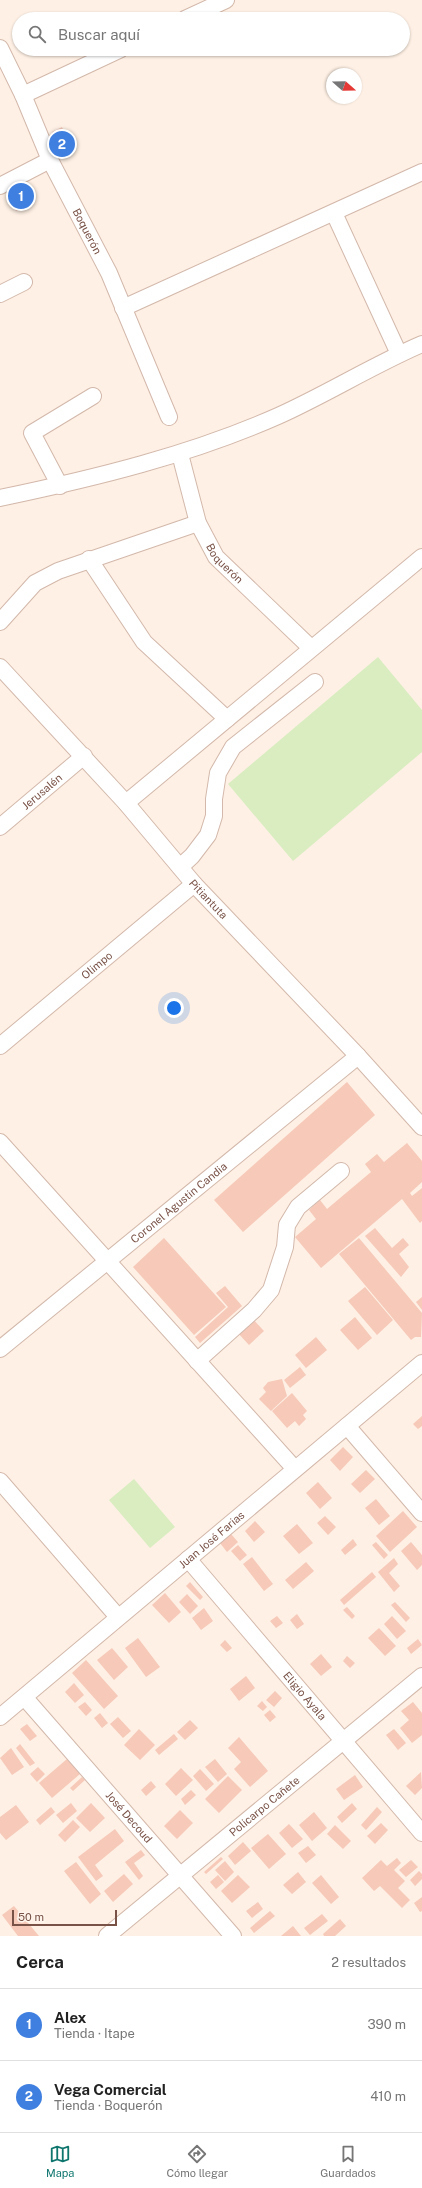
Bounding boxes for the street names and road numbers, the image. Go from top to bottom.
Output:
street label: Boquerón [70,206,104,256]
street label: Boquerón [204,541,245,586]
street label: Jerusalén [20,771,64,812]
street label: Pitiantuta [187,877,230,921]
street label: Olimpo [79,949,115,982]
street label: Coronel Agustin Candia [128,1160,229,1246]
street label: Juan José Farias [176,1508,247,1571]
street label: Eligio Ayala [281,1669,329,1722]
street label: Policarpo Cañete [227,1774,302,1839]
street label: José Decoud [103,1789,155,1845]

